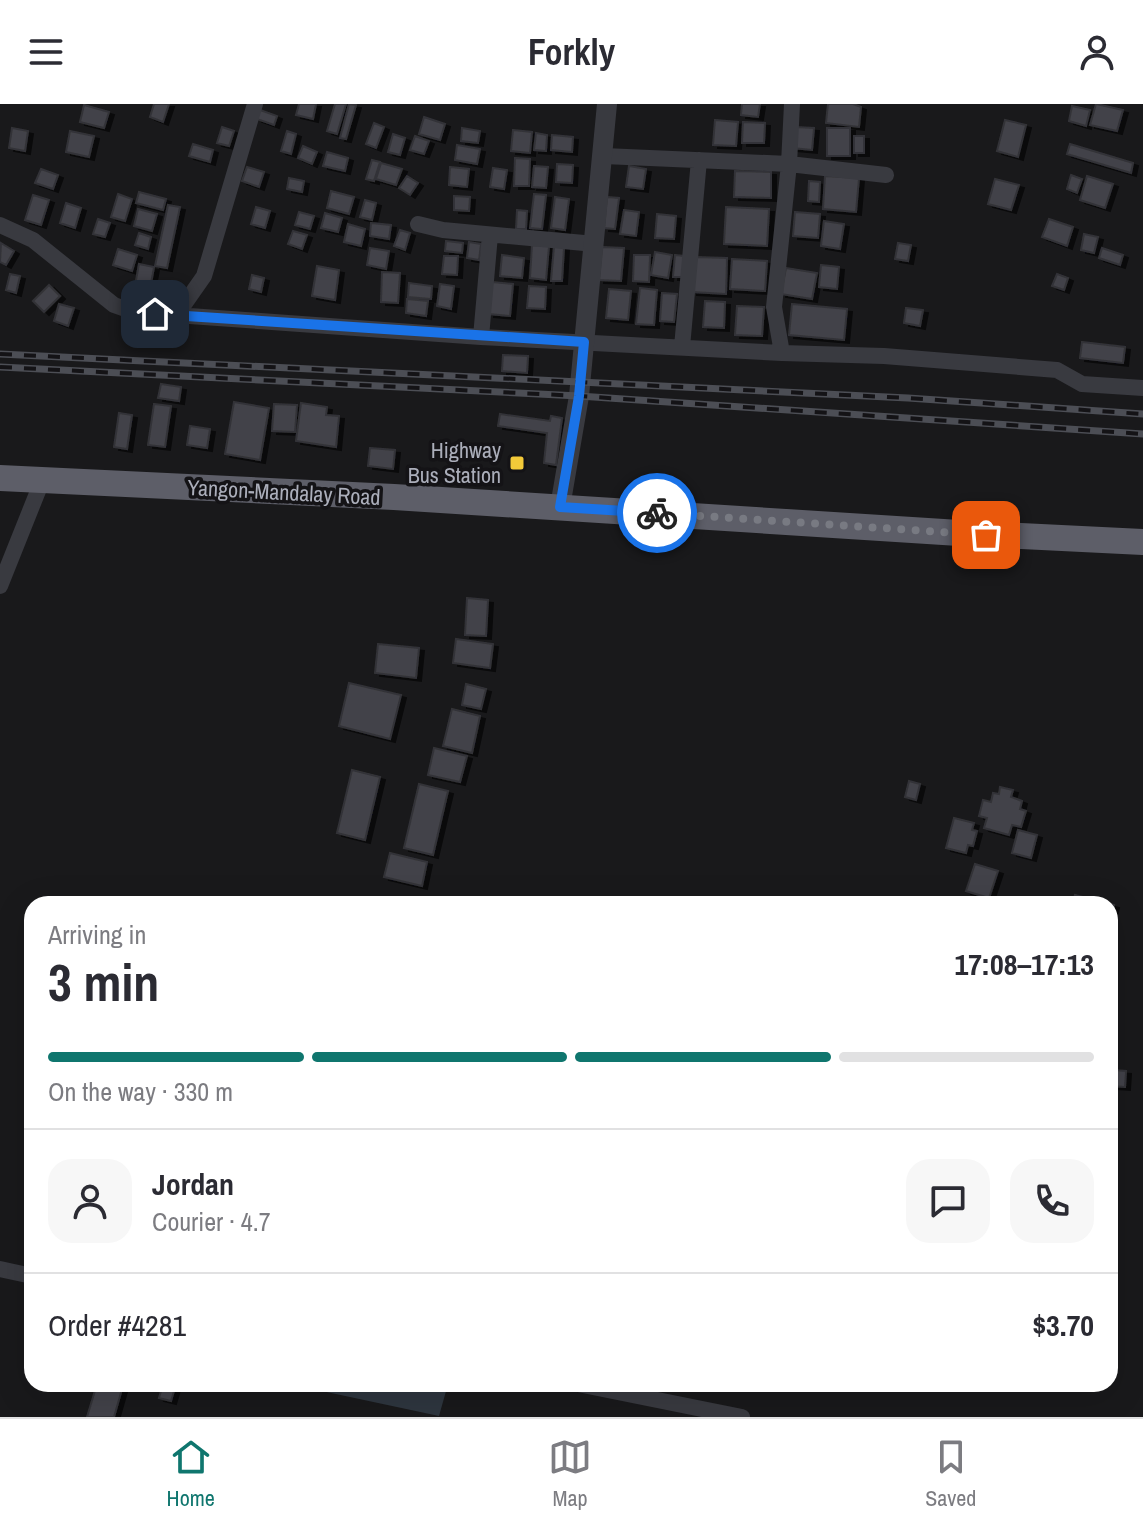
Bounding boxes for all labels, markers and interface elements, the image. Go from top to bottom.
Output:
text: Forkly [528,28,615,76]
icon: menu [24,30,68,74]
icon: person [1075,30,1119,74]
pin [121,280,189,348]
icon: home [133,292,177,336]
place label: Highway Bus Station [408,435,501,490]
marker: Highway Bus Station [508,454,526,472]
street label: Yangon-Mandalay Road [187,472,381,512]
courier [617,473,697,553]
icon: bike [635,491,679,535]
pin [952,501,1020,569]
icon: bag [964,513,1008,557]
text: Arriving in [48,917,146,952]
text: 17:08–17:13 [955,944,1094,984]
text: 3 min [48,947,159,1017]
text: On the way · 330 m [48,1074,233,1109]
button: person [48,1159,132,1243]
button: chat [906,1159,990,1243]
button: phone [1010,1159,1094,1243]
text: Jordan [152,1164,234,1204]
text: Courier · 4.7 [152,1204,271,1239]
text: Order #4281 [48,1305,186,1345]
text: $3.70 [1032,1305,1094,1345]
tab: Home [167,1435,215,1513]
tab: Map [548,1435,592,1513]
tab: Saved [925,1435,976,1513]

